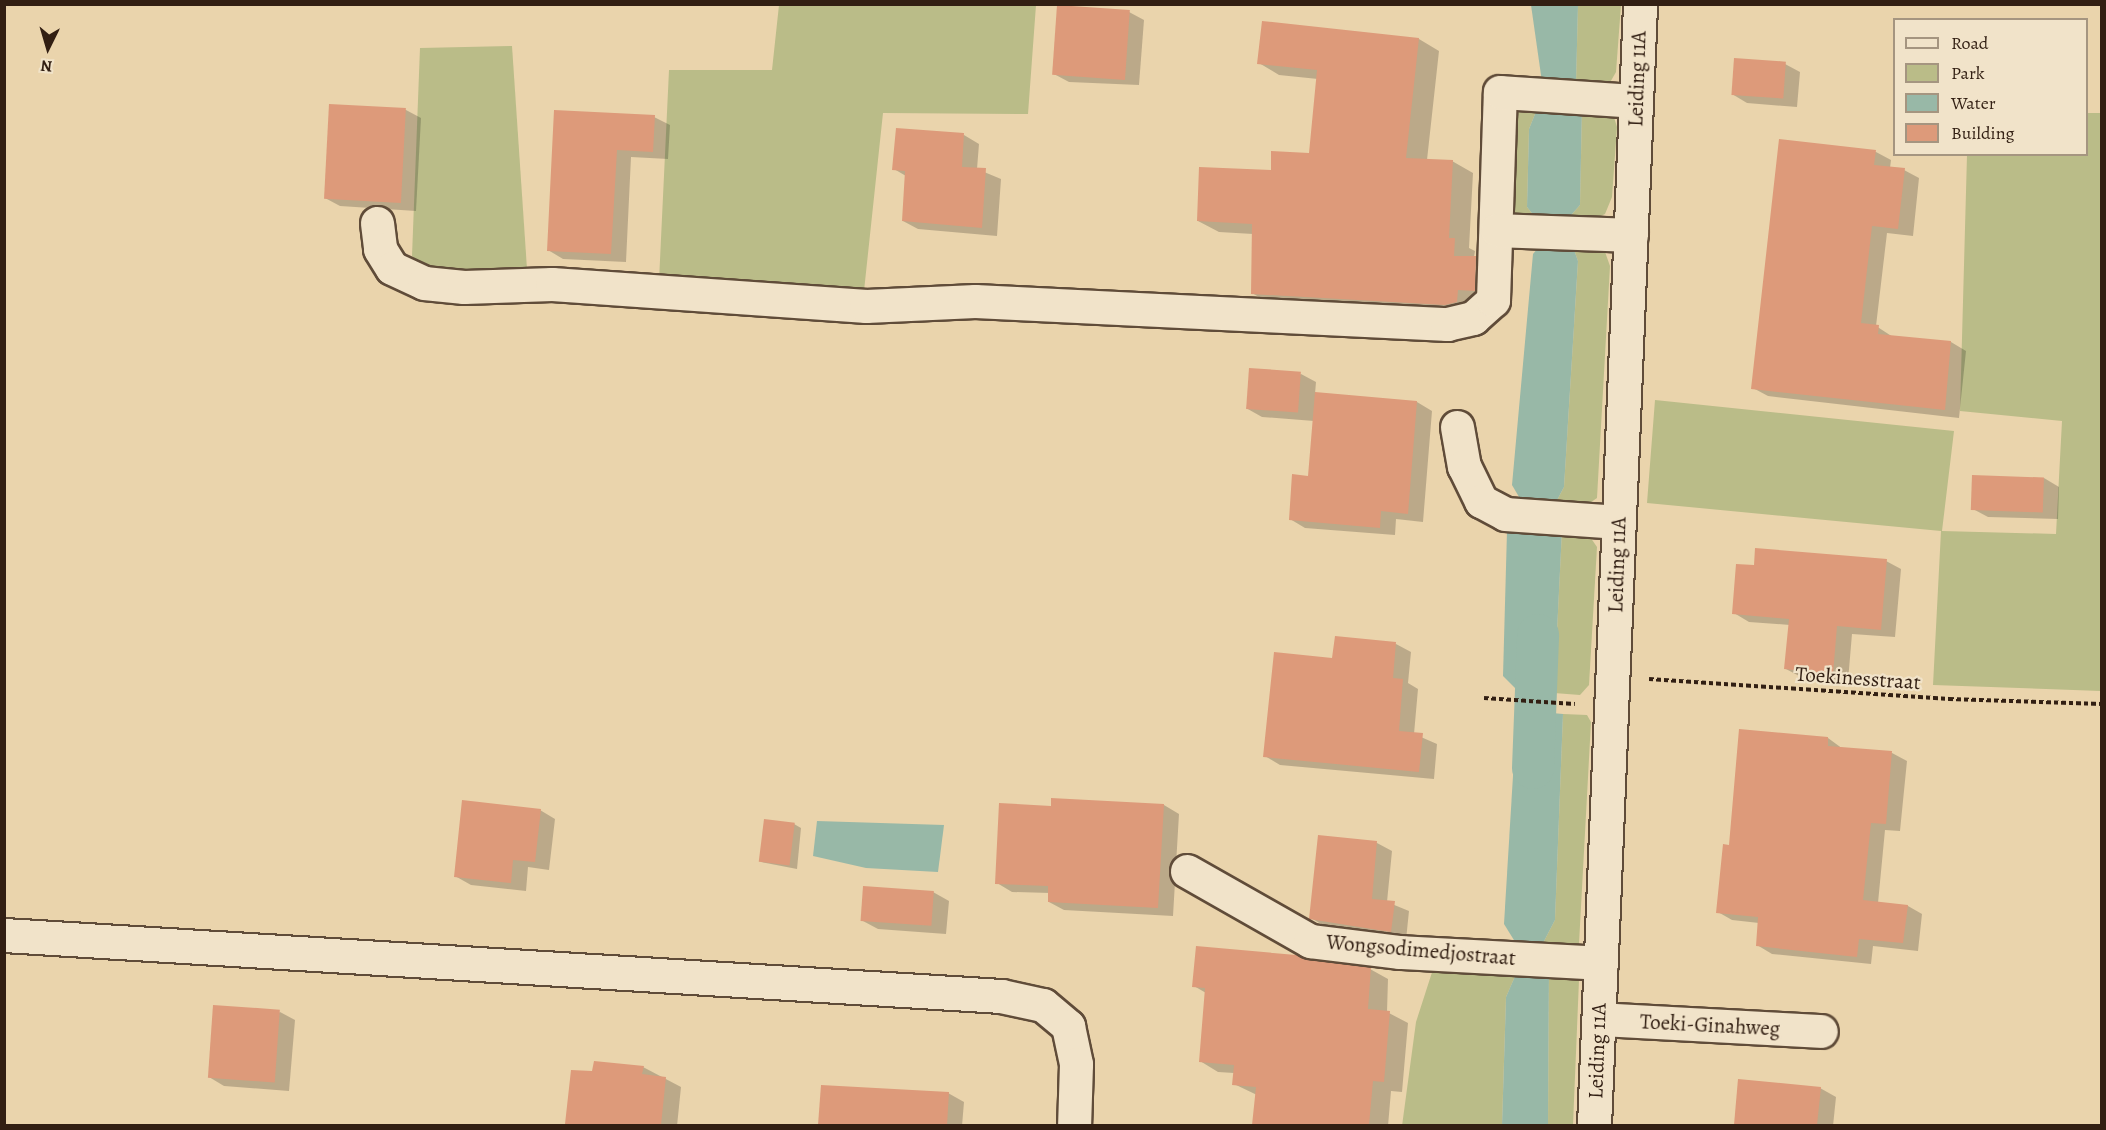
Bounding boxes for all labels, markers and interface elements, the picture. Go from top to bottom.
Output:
north arrow [18,18,78,78]
legend [1893,18,2088,156]
street label: Leiding 11A [1623,31,1651,127]
text: Road [1951,31,1988,55]
text: N [40,54,53,77]
text: Park [1951,61,1985,85]
text: Water [1951,91,1996,115]
text: Building [1951,121,2015,145]
street label: Leiding 11A [1603,517,1631,613]
street label: Toekinesstraat [1795,661,1921,695]
street label: Wongsodimedjostraat [1325,929,1517,971]
street label: Leiding 11A [1583,1003,1611,1099]
street label: Toeki-Ginahweg [1639,1009,1781,1041]

